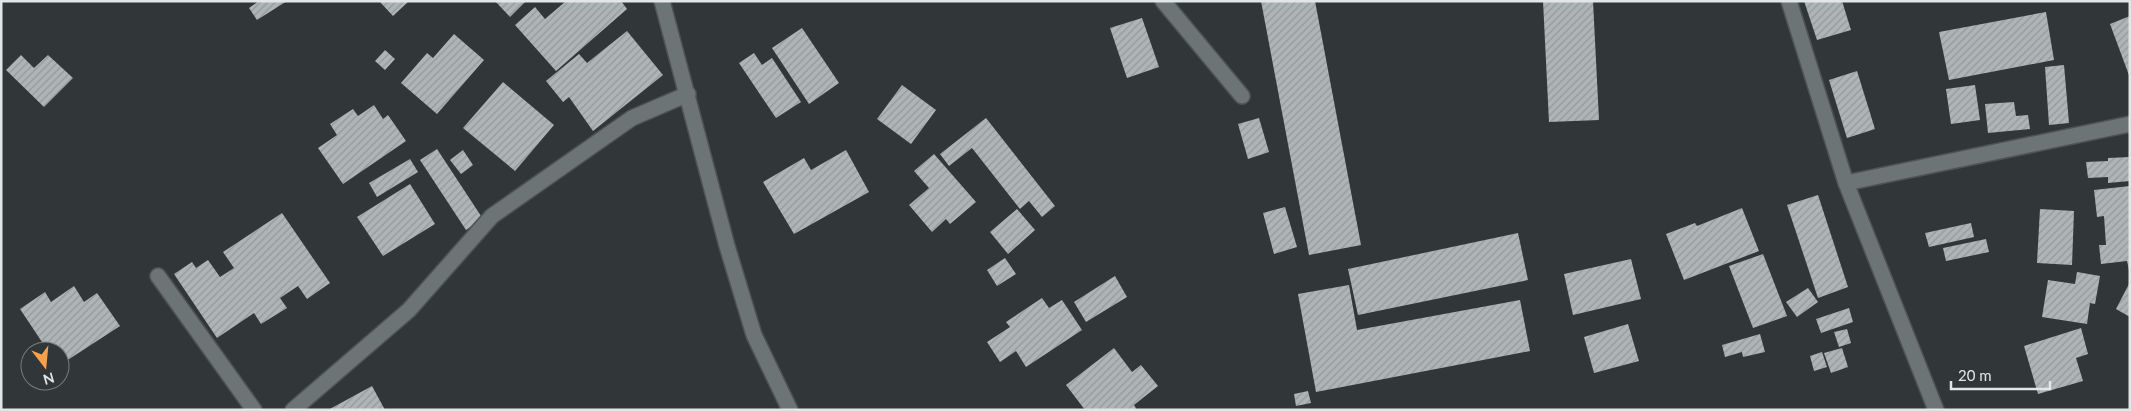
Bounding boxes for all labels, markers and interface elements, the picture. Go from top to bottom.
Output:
north arrow [20,341,70,391]
scale bar [1951,358,2050,390]
text: 20 m [1958,366,1992,384]
text: N [41,369,56,389]

